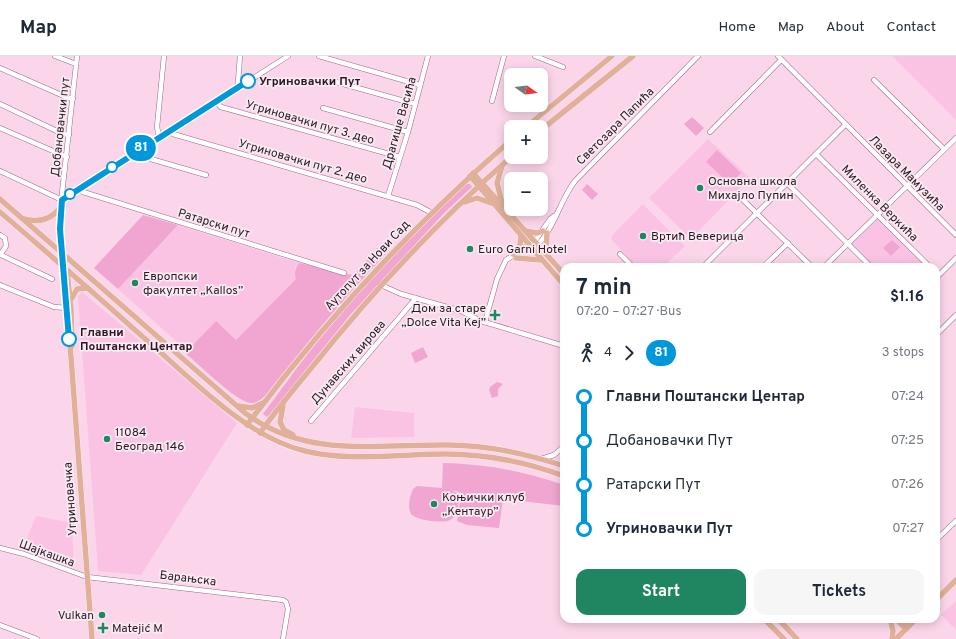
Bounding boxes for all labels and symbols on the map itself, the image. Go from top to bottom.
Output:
north arrow [504,68,548,112]
marker: Угриновачки Пут [240,73,256,89]
place label: Угриновачки Пут [259,74,361,90]
street label: Драгише Васића [379,75,421,172]
street label: Добановачки пут [48,76,74,178]
street label: Светозара Папића [573,84,658,169]
street label: Угриновачки пут 3. део [244,97,376,149]
street label: Лазара Мамузића [865,132,948,215]
line badge: 81 [123,135,159,161]
street label: Угриновачки пут 2. део [236,136,369,188]
unlabelled marker [106,161,118,173]
street label: Миленка Веркића [837,162,921,246]
place label: Основна школа Михајло Пупин [708,174,797,204]
marker: Основна школа Михајло Пупин [695,183,705,193]
unlabelled marker [64,188,76,200]
street label: Ратарски пут [176,205,252,243]
street label: Аутопут за Нови Сад [322,217,414,314]
place label: Вртић Веверица [651,229,744,245]
marker: Вртић Веверица [638,231,648,241]
place label: Euro Garni Hotel [478,242,567,258]
marker: Euro Garni Hotel [465,244,475,254]
place label: Европски факултет „Kallos” [143,269,243,299]
marker: Европски факултет „Kallos” [130,278,140,288]
place label: Дом за старе „Dolce Vita Kej” [401,301,486,331]
marker: Дом за старе „Dolce Vita Kej” [489,309,501,321]
street label: Дунавских вирова [308,317,390,408]
place label: Главни Поштански Центар [80,325,193,355]
marker: Главни Поштански Центар [61,331,77,347]
place label: 11084 Београд 146 [115,425,184,455]
marker: 11084 Београд 146 [102,434,112,444]
street label: Угриновачка [60,462,82,536]
place label: Коњички клуб „Кентаур” [442,490,525,520]
marker: Коњички клуб „Кентаур” [429,499,439,509]
street label: Шајкашка [17,536,77,571]
street label: Барањска [159,568,217,590]
place label: Vulkan [58,608,94,624]
marker: Vulkan [97,610,107,620]
place label: Matejić M [112,621,163,637]
marker: Matejić M [97,622,109,634]

